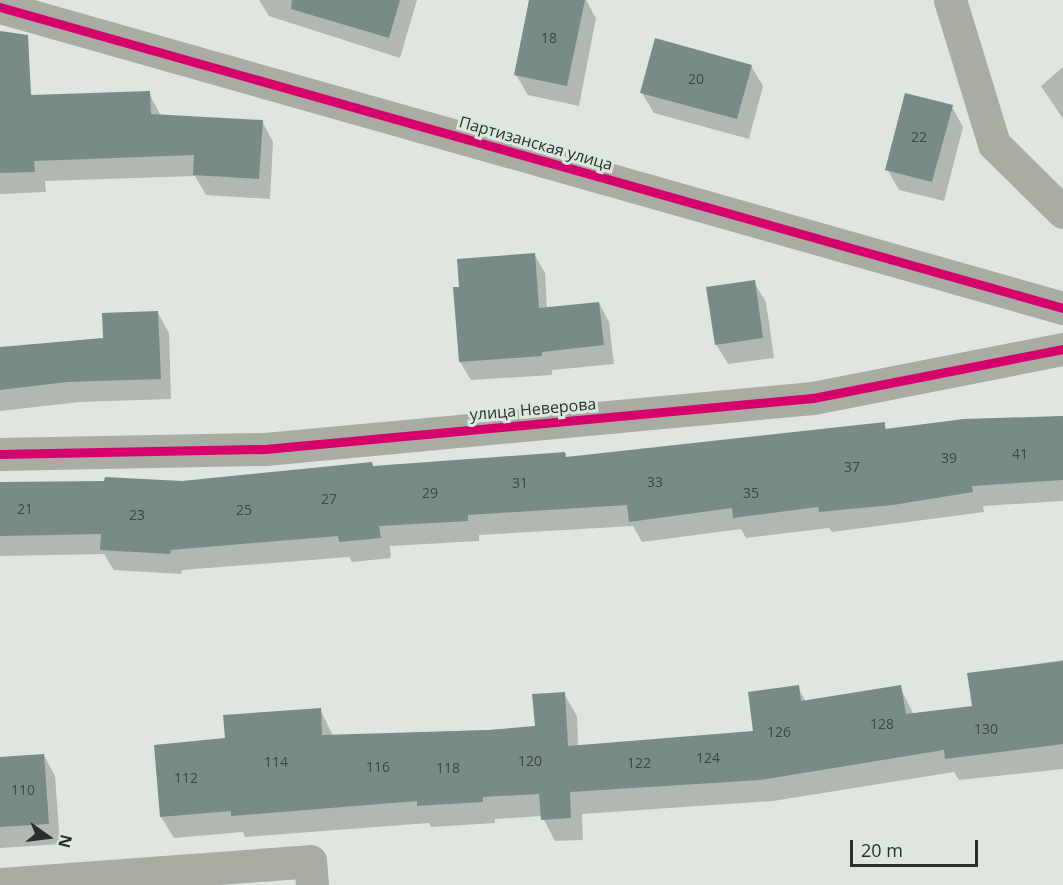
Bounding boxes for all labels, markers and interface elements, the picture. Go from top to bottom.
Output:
house number: 18 [541,30,557,46]
house number: 20 [688,71,704,87]
street label: Партизанская улица [457,112,615,174]
house number: 22 [911,129,927,145]
street label: улица Неверова [469,394,597,424]
house number: 41 [1012,446,1028,462]
house number: 39 [941,450,957,466]
house number: 37 [844,459,860,475]
house number: 33 [647,474,663,490]
house number: 31 [512,475,528,491]
house number: 29 [422,485,438,501]
house number: 35 [743,485,759,501]
house number: 27 [321,491,337,507]
house number: 21 [17,501,33,517]
house number: 25 [236,502,252,518]
house number: 23 [129,507,145,523]
house number: 128 [870,716,894,732]
house number: 130 [974,721,998,737]
house number: 126 [767,724,791,740]
house number: 124 [696,750,720,766]
house number: 120 [518,753,542,769]
house number: 114 [264,754,288,770]
house number: 122 [627,755,651,771]
house number: 116 [366,759,390,775]
house number: 118 [436,760,460,776]
house number: 112 [174,770,198,786]
house number: 110 [11,782,35,798]
north arrow [18,807,78,867]
scale bar [853,828,980,866]
text: N [53,832,78,850]
text: 20 m [861,838,903,862]

